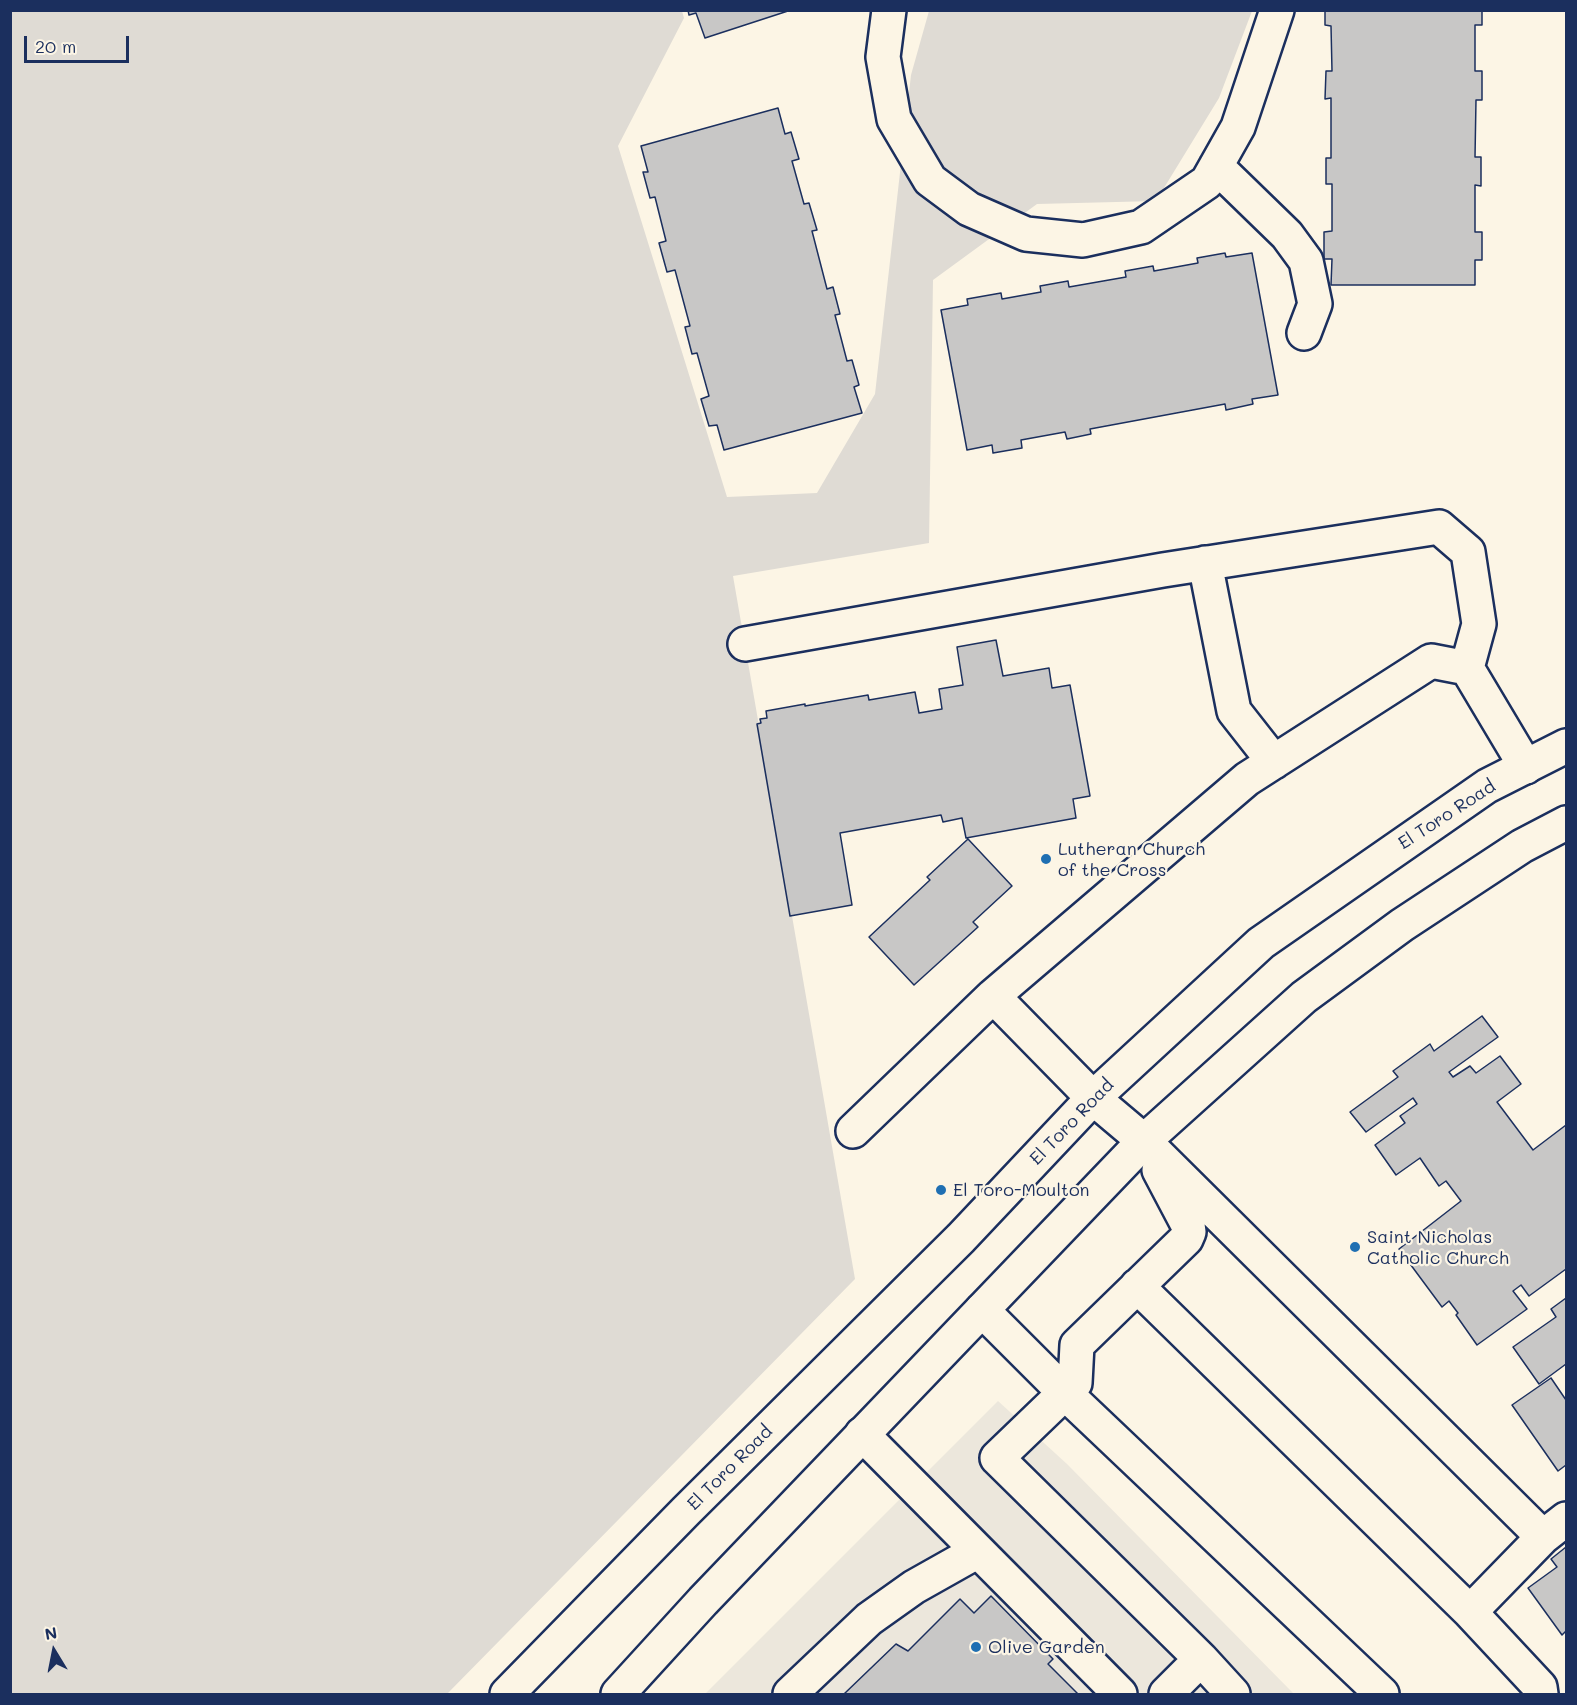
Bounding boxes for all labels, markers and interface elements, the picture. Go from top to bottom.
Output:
scale bar [27,24,132,62]
text: 20 m [35,34,76,58]
street label: El Toro Road [1394,776,1500,854]
place label: Lutheran Church of the Cross [1058,838,1205,880]
marker: Lutheran Church of the Cross [1039,852,1053,866]
street label: El Toro Road [1025,1074,1119,1170]
place label: El Toro-Moulton [953,1179,1090,1201]
marker: El Toro-Moulton [934,1183,948,1197]
place label: Saint Nicholas Catholic Church [1367,1226,1509,1268]
marker: Saint Nicholas Catholic Church [1348,1240,1362,1254]
street label: El Toro Road [683,1421,777,1515]
north arrow [24,1621,84,1681]
text: N [43,1621,59,1644]
place label: Olive Garden [988,1636,1105,1658]
marker: Olive Garden [969,1640,983,1654]

